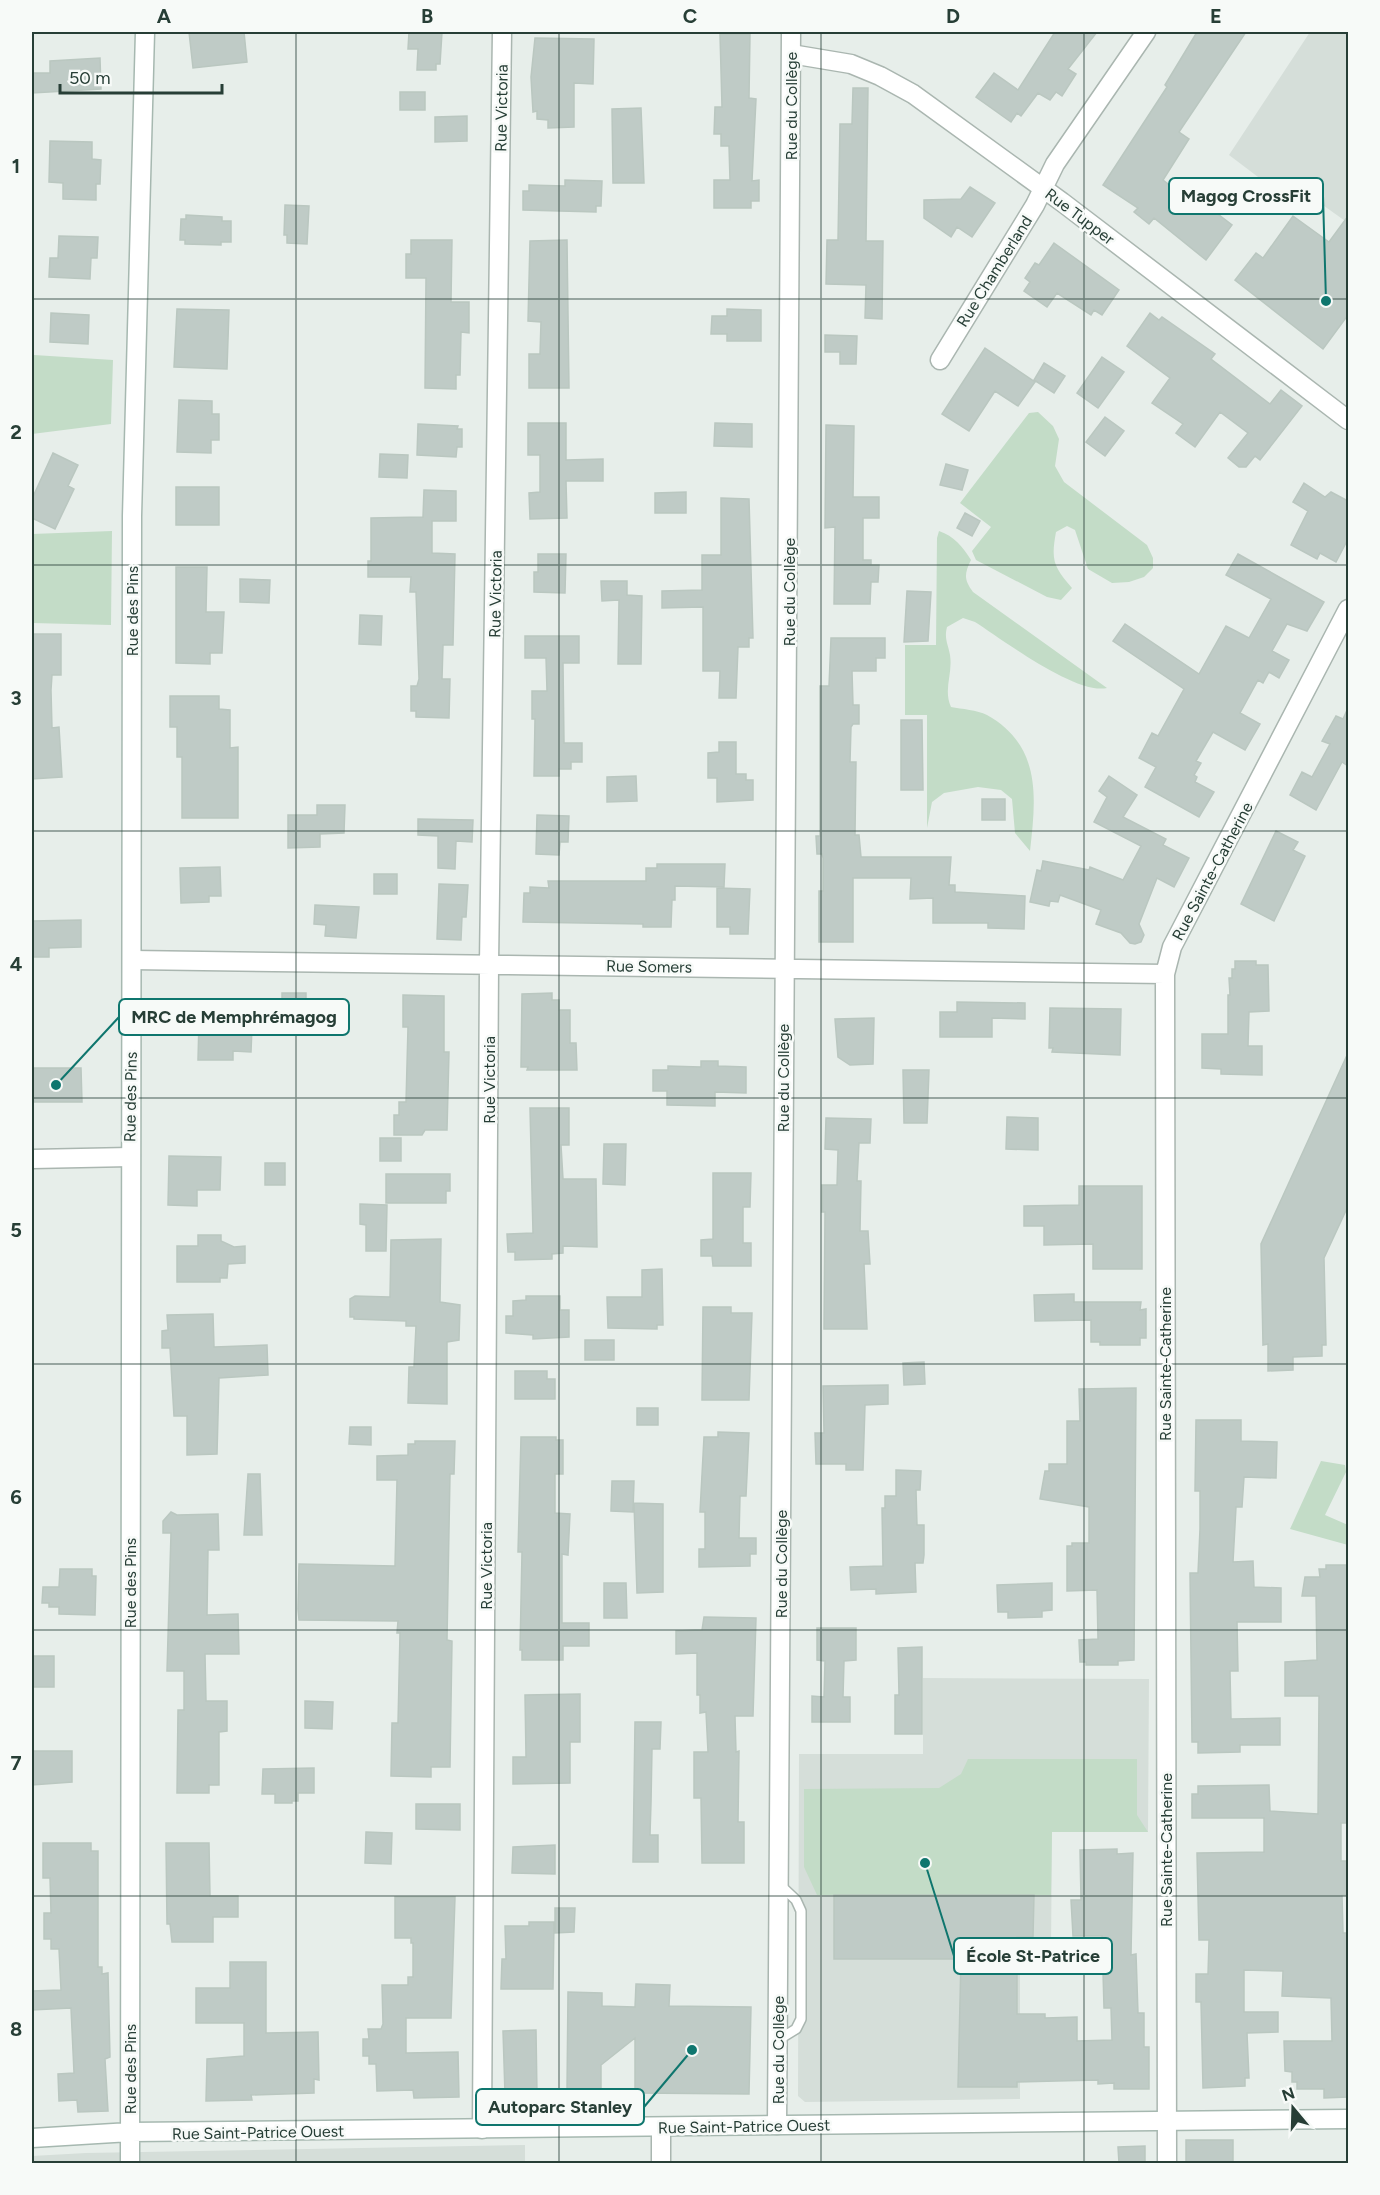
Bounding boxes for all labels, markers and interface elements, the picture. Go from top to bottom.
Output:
text: A [157,4,172,28]
text: B [421,4,433,28]
text: C [683,4,697,28]
text: D [946,4,960,28]
text: E [1210,4,1222,28]
street label: Rue du Collège [782,51,801,160]
scale bar [60,57,222,95]
street label: Rue Victoria [491,64,512,152]
text: 50 m [69,67,111,89]
text: 1 [12,154,20,178]
callout: Magog CrossFit [1169,178,1323,214]
street label: Rue Tupper [1041,184,1119,249]
text: Magog CrossFit [1181,185,1311,207]
street label: Rue Chamberland [953,212,1036,330]
text: 2 [10,420,22,444]
street label: Rue du Collège [780,537,799,646]
street label: Rue Victoria [485,550,506,638]
street label: Rue des Pins [123,566,142,656]
text: 3 [10,686,22,710]
street label: Rue Sainte-Catherine [1168,799,1257,944]
text: 4 [10,952,23,976]
street label: Rue Somers [606,956,692,977]
callout: MRC de Memphrémagog [119,999,349,1035]
text: MRC de Memphrémagog [131,1006,337,1028]
street label: Rue du Collège [774,1023,793,1132]
street label: Rue Victoria [480,1036,499,1124]
street label: Rue des Pins [120,1052,141,1142]
text: 5 [10,1218,22,1242]
street label: Rue Sainte-Catherine [1156,1287,1175,1441]
text: 6 [10,1485,22,1509]
street label: Rue du Collège [772,1509,791,1618]
street label: Rue Victoria [477,1522,496,1610]
street label: Rue des Pins [121,1538,140,1628]
text: 7 [10,1751,22,1775]
street label: Rue Sainte-Catherine [1157,1773,1176,1927]
callout: École St-Patrice [954,1938,1112,1974]
text: École St-Patrice [966,1945,1100,1967]
street label: Rue du Collège [769,1995,788,2104]
text: 8 [10,2017,22,2041]
street label: Rue des Pins [121,2024,140,2114]
north arrow [1263,2078,1323,2138]
text: N [1279,2083,1297,2105]
callout: Autoparc Stanley [476,2089,644,2125]
text: Autoparc Stanley [488,2096,633,2118]
street label: Rue Saint-Patrice Ouest [658,2115,830,2138]
street label: Rue Saint-Patrice Ouest [172,2121,344,2144]

